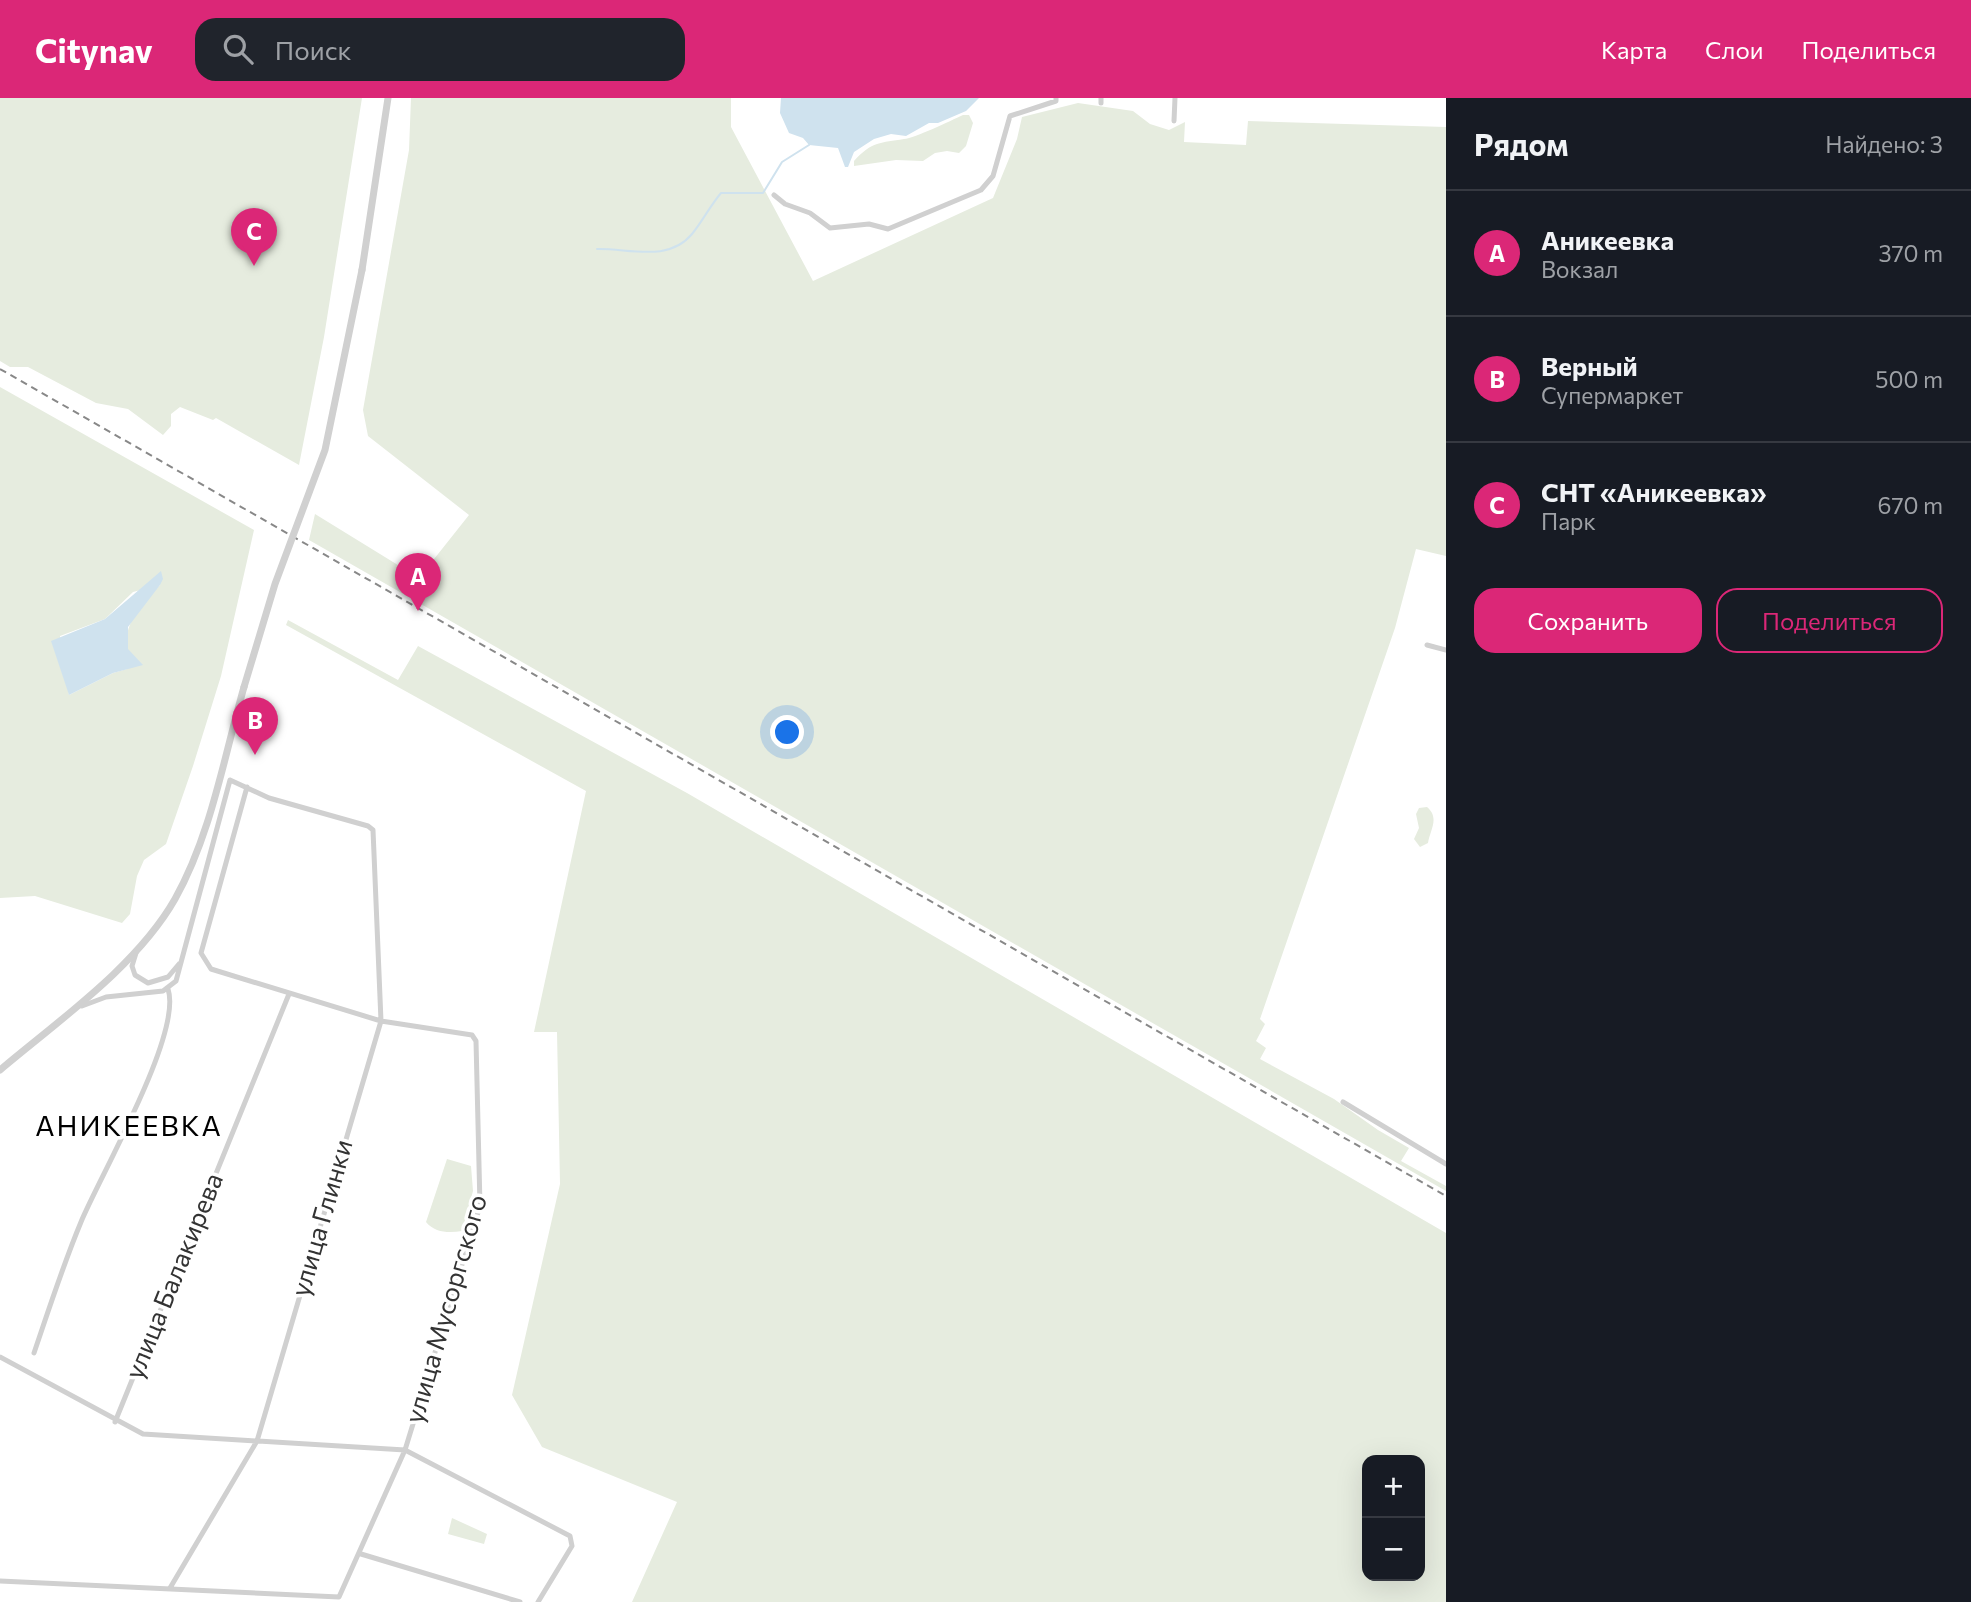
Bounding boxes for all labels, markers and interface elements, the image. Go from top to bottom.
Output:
search box [195,18,685,81]
text: Citynav [35,29,153,70]
icon: search [219,30,257,68]
text: Поиск [275,34,351,65]
text: Карта [1601,35,1667,64]
text: Слои [1705,35,1763,64]
text: Поделиться [1801,35,1936,64]
text: Рядом [1474,125,1568,162]
text: Найдено: 3 [1825,130,1943,158]
pin: C [231,208,277,266]
text: Аникеевка [1541,224,1674,255]
text: A [1489,239,1505,267]
text: 370 m [1878,239,1943,267]
text: Вокзал [1541,255,1618,283]
text: Верный [1541,350,1638,381]
text: B [1489,365,1505,393]
text: 500 m [1875,365,1943,393]
text: Супермаркет [1541,381,1683,409]
text: СНТ «Аникеевка» [1541,476,1767,507]
text: C [1489,491,1505,519]
text: 670 m [1878,491,1943,519]
text: Парк [1541,507,1596,535]
pin: A [395,553,441,611]
button: Сохранить [1474,588,1702,653]
button: Поделиться [1716,588,1943,653]
pin: B [232,697,278,755]
your location [770,715,804,749]
district label: АНИКЕЕВКА [35,1108,223,1142]
street label: улица Глинки [283,1136,358,1300]
street label: улица Балакирева [117,1168,228,1383]
street label: улица Мусоргского [397,1191,492,1426]
map controls [1362,1455,1425,1581]
button: + [1362,1455,1425,1518]
button: − [1362,1518,1425,1581]

